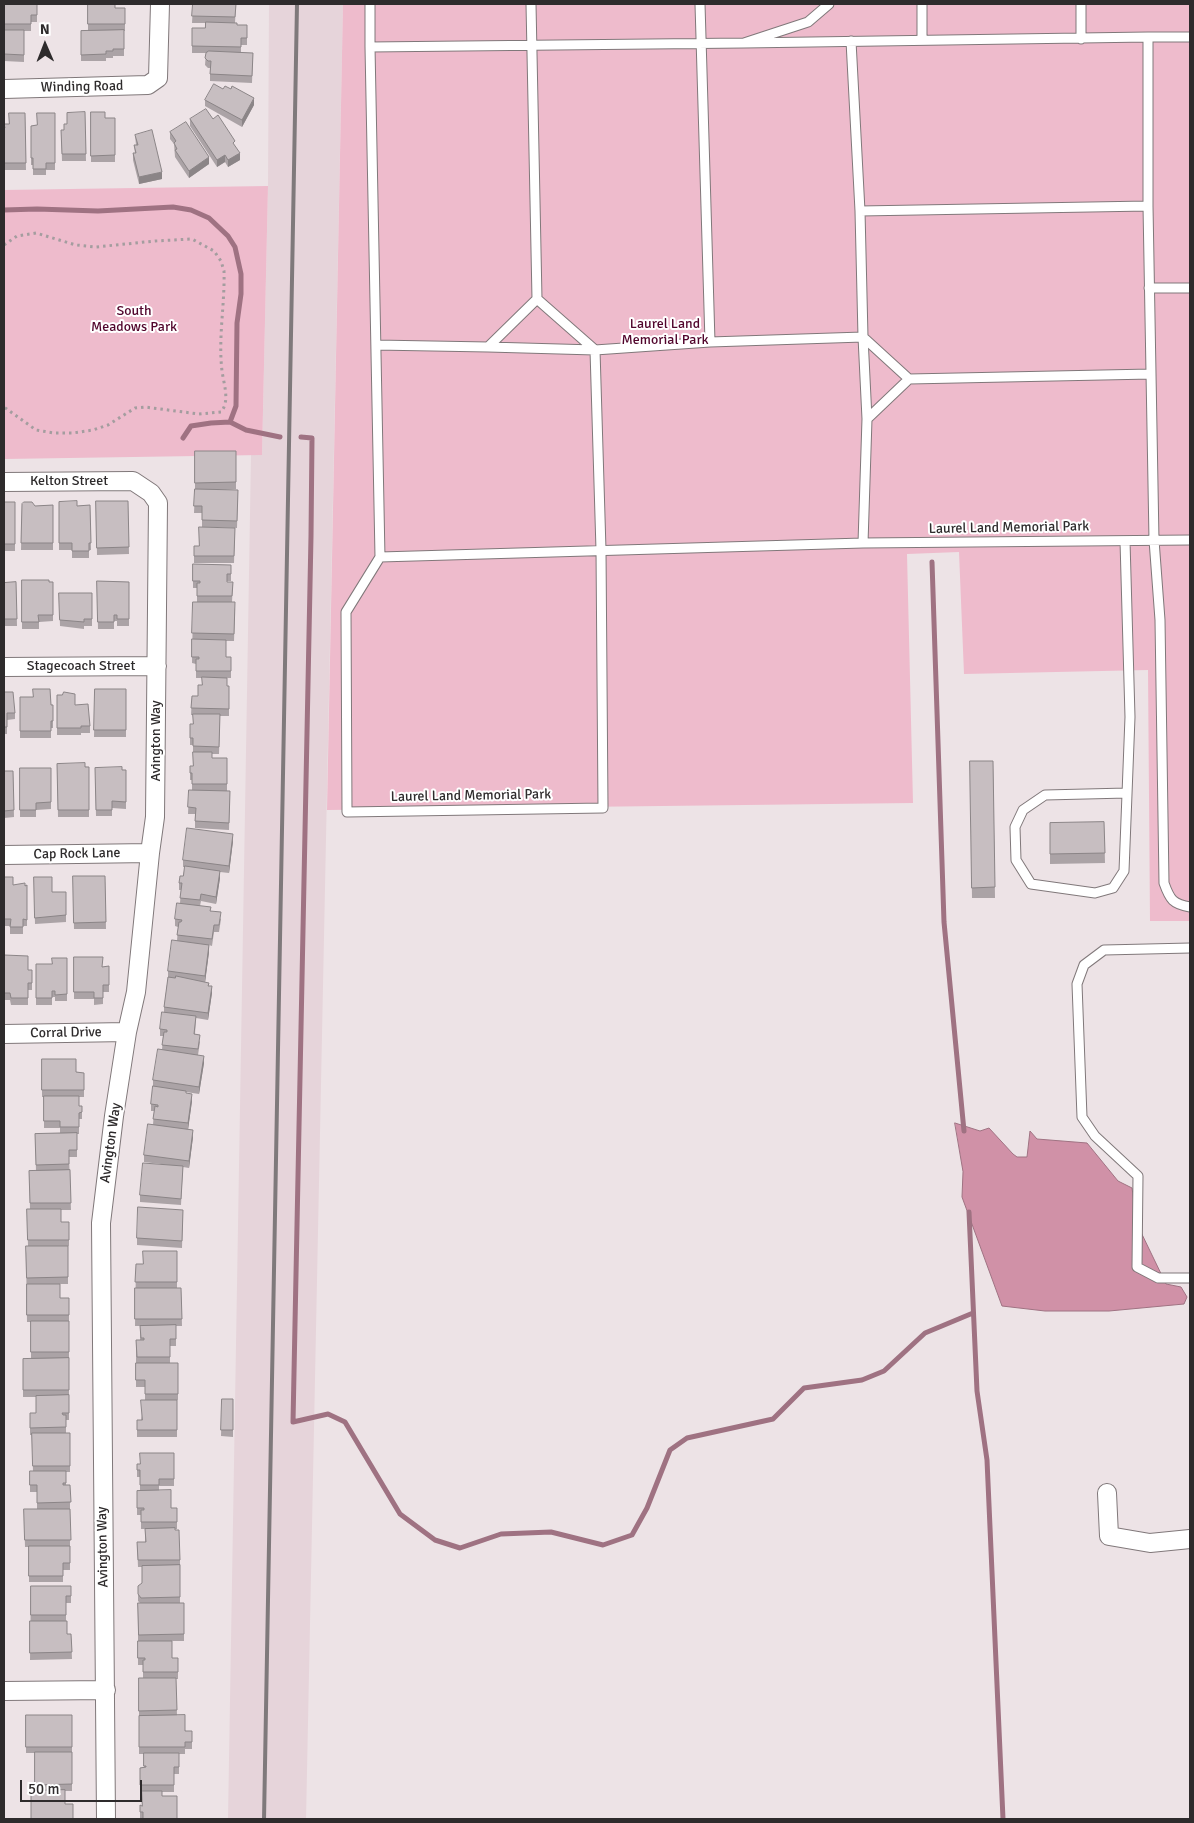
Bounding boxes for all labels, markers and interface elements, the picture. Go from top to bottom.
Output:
north arrow [20,20,70,70]
text: N [40,21,50,38]
street label: Winding Road [41,78,123,96]
park label: South Meadows Park [91,303,177,336]
park label: Laurel Land Memorial Park [621,316,709,348]
street label: Kelton Street [30,473,108,489]
street label: Laurel Land Memorial Park [929,518,1089,538]
street label: Stagecoach Street [27,658,135,674]
street label: Avington Way [148,701,164,781]
street label: Laurel Land Memorial Park [391,786,551,806]
street label: Cap Rock Lane [33,845,121,863]
street label: Corral Drive [30,1024,102,1042]
street label: Avington Way [97,1102,125,1184]
street label: Avington Way [94,1506,112,1588]
scale bar [22,1770,145,1802]
text: 50 m [28,1780,59,1798]

